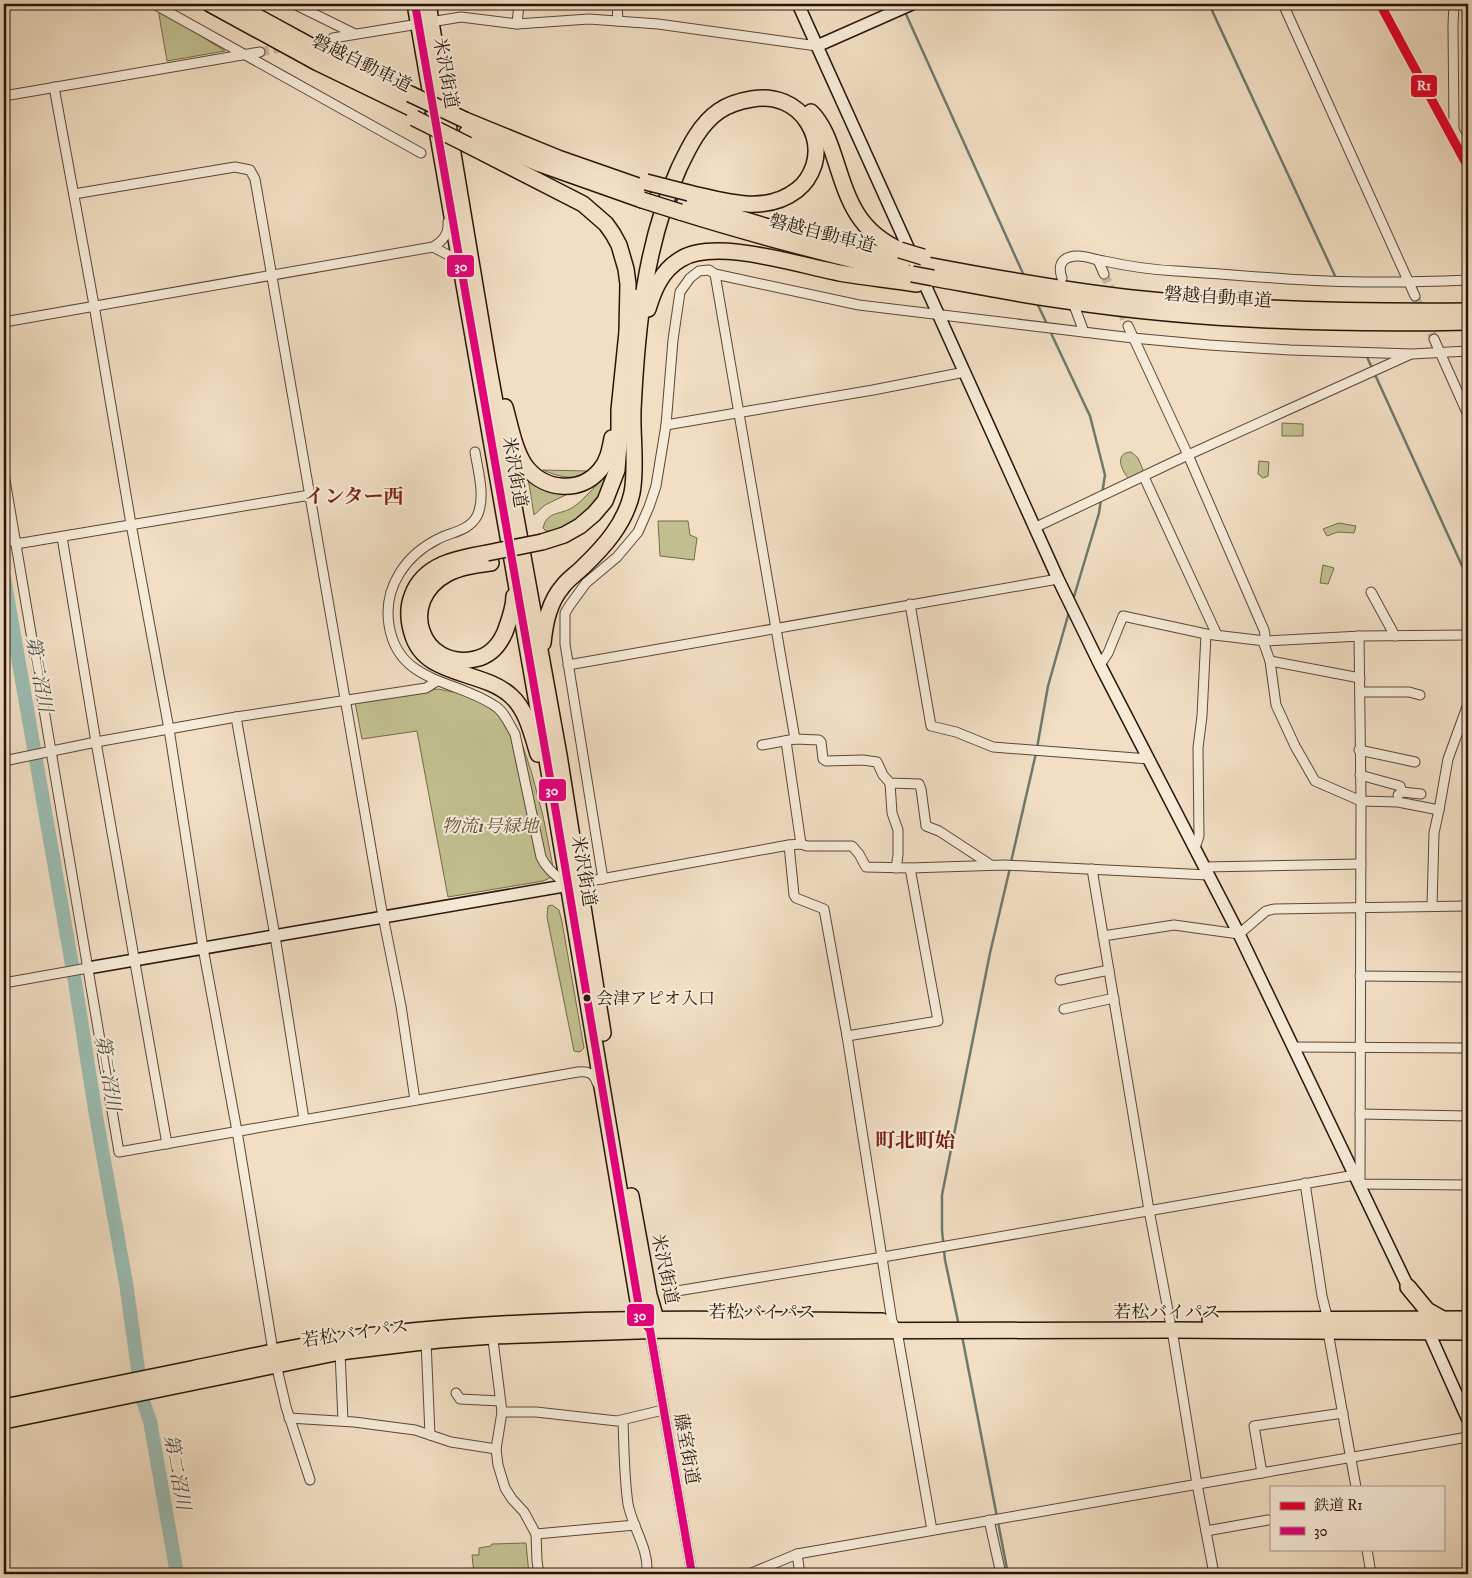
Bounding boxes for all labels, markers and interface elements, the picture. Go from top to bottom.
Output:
street label: 磐越自動車道 [308,30,415,97]
street label: 米沢街道 [428,36,462,111]
line badge: R1 [1410,74,1438,98]
text: R1 [1417,77,1431,95]
street label: 磐越自動車道 [767,210,877,258]
line badge: 30 [446,254,475,278]
text: 30 [455,258,468,276]
street label: 磐越自動車道 [1163,283,1273,313]
street label: 米沢街道 [497,435,531,510]
district label: インター西 [304,485,404,510]
water label: 第二沼川 [21,635,57,716]
line badge: 30 [538,778,567,802]
text: 30 [546,782,559,800]
park label: 物流1号緑地 [442,816,540,838]
street label: 米沢街道 [566,834,600,909]
place label: 会津アピオ入口 [596,988,715,1010]
marker: 会津アピオ入口 [582,993,592,1003]
water label: 第二沼川 [90,1034,125,1115]
district label: 町北町始 [875,1129,955,1154]
street label: 米沢街道 [646,1232,682,1307]
street label: 若松バイパス [708,1302,816,1324]
street label: 若松バイパス [1113,1302,1221,1324]
line badge: 30 [626,1303,655,1327]
text: 30 [634,1307,647,1325]
street label: 若松バイパス [300,1316,410,1352]
street label: 藤室街道 [669,1412,703,1487]
water label: 第二沼川 [159,1433,195,1514]
legend [1270,1486,1444,1550]
text: 鉄道 R1 [1314,1496,1363,1515]
text: 30 [1314,1522,1328,1541]

